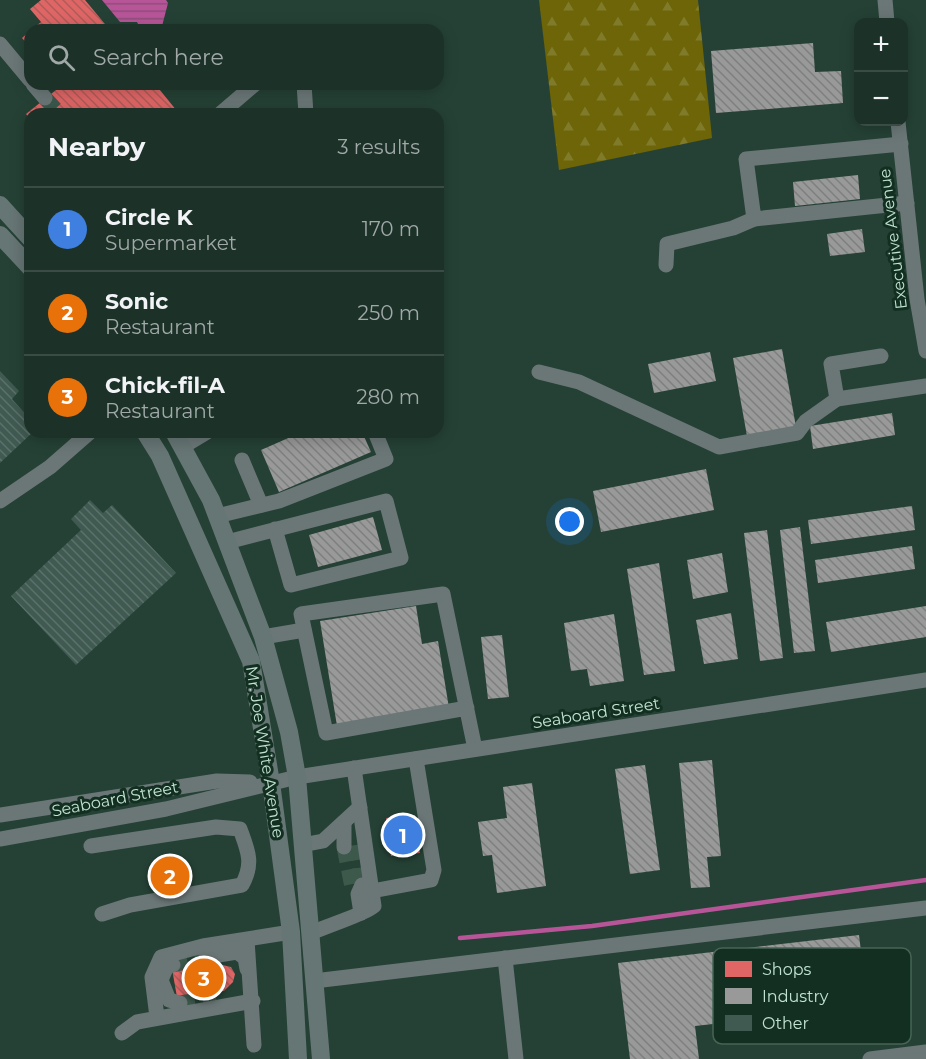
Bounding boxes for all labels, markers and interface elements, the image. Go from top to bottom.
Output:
map controls [854,18,908,126]
button: + [854,18,908,72]
search box [24,24,444,90]
icon: search [45,41,78,74]
text: Search here [93,44,224,71]
button: − [854,72,908,126]
text: Nearby [48,131,145,163]
text: 3 results [337,135,420,159]
street label: Executive Avenue [875,168,911,310]
text: Circle K [105,204,193,231]
text: 1 [64,217,71,241]
text: 170 m [362,217,420,241]
text: Supermarket [105,231,237,255]
text: Sonic [105,288,168,315]
text: 2 [62,301,73,325]
text: 250 m [358,301,420,325]
text: Restaurant [105,315,215,339]
text: Chick-fil-A [105,372,225,399]
text: 3 [62,385,73,409]
text: 280 m [356,385,420,409]
text: Restaurant [105,399,215,423]
your location [555,507,584,536]
street label: Mr. Joe White Avenue [242,665,288,839]
street label: Seaboard Street [531,693,661,732]
street label: Seaboard Street [50,777,180,821]
pin: 1 [384,812,422,858]
pin: 2 [150,854,190,898]
legend [713,948,911,1044]
pin: 3 [184,956,224,1000]
text: Shops [762,960,812,979]
text: Industry [762,987,829,1006]
text: Other [762,1014,809,1033]

